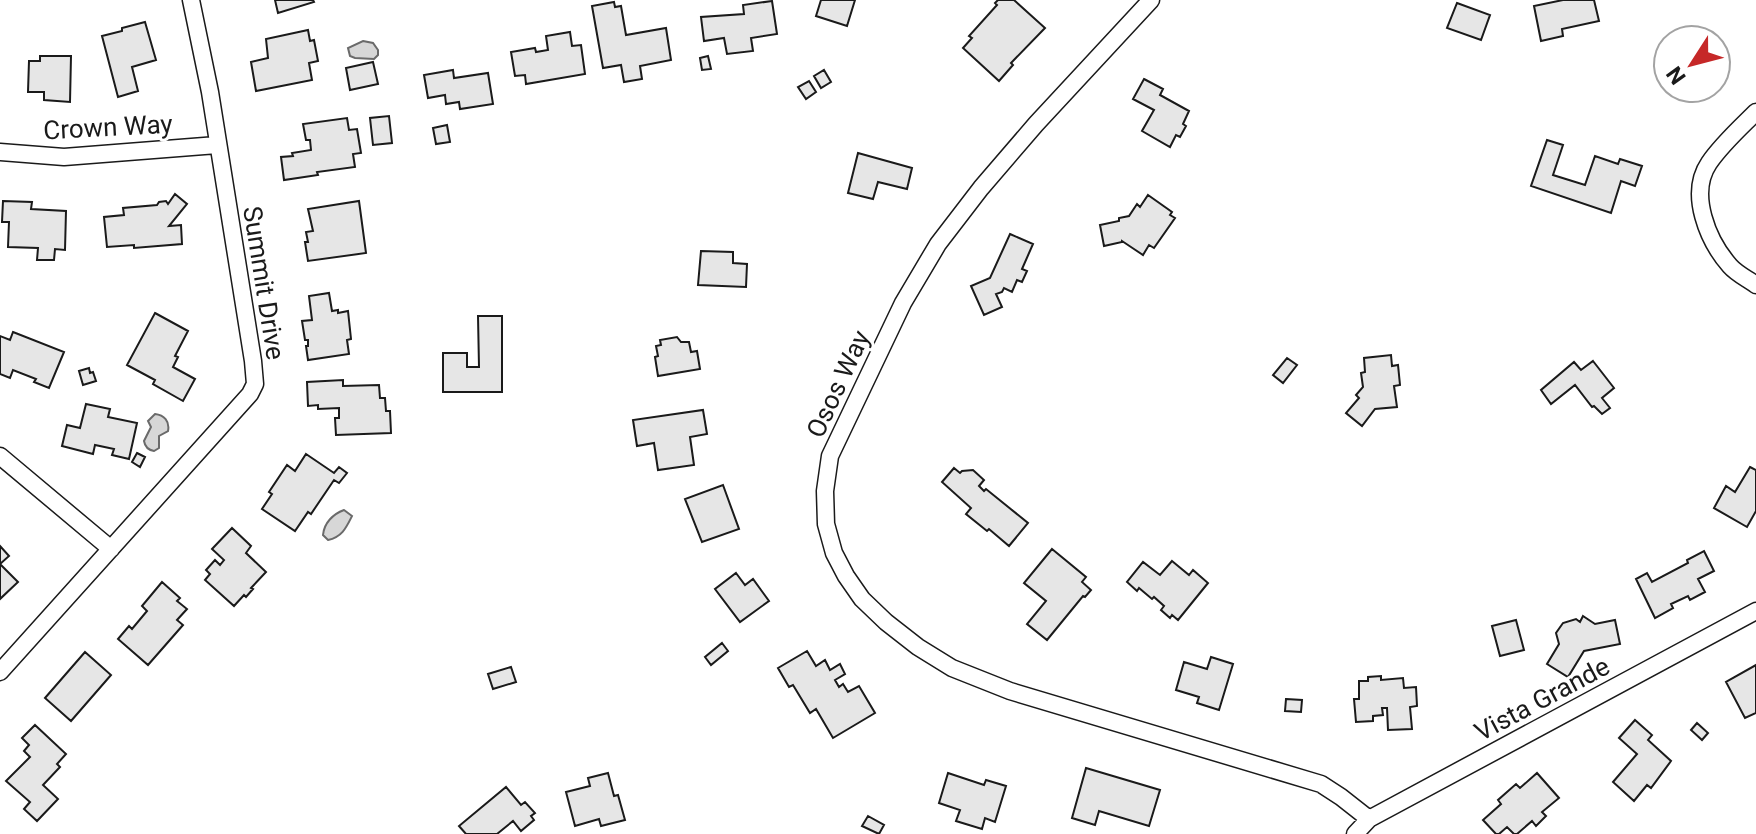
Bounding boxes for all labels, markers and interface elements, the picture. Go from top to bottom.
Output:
north arrow [1652,24,1732,104]
text: N [1662,62,1691,89]
street label: Crown Way [43,109,173,145]
street label: Summit Drive [237,204,291,362]
street label: Osos Way [800,326,876,442]
street label: Vista Grande [1469,651,1615,747]

